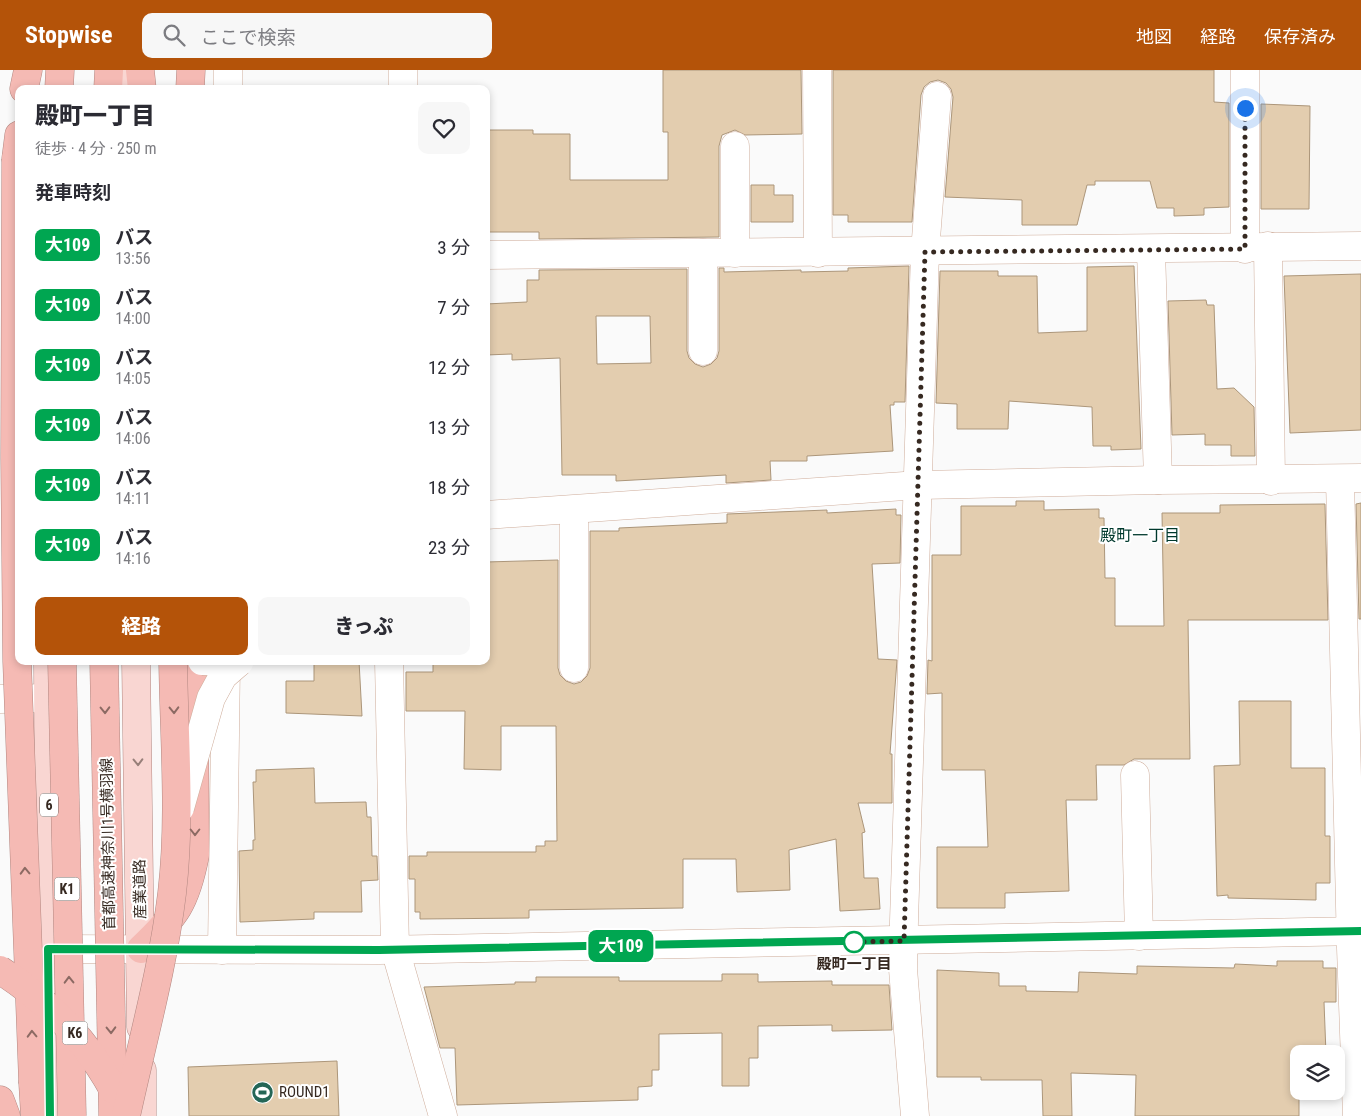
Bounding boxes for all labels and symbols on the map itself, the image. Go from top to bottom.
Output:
your location [1233,96,1258,121]
district label: 殿町一丁目 [1100,526,1180,545]
one-way arrow [100,706,110,714]
one-way arrow [169,706,179,714]
street label: 首都高速神奈川1号横羽線 [97,758,119,930]
one-way arrow [133,759,143,767]
road number: 6 [40,794,58,816]
one-way arrow [190,829,200,837]
street label: 産業道路 [130,859,150,919]
one-way arrow [20,867,31,875]
road number: K1 [54,878,80,901]
line badge: 大109 [586,930,656,962]
marker: 殿町一丁目 [843,931,865,953]
place label: 殿町一丁目 [816,955,892,973]
one-way arrow [63,976,74,984]
road number: K6 [62,1021,88,1044]
one-way arrow [106,1026,117,1034]
one-way arrow [26,1030,37,1038]
sports icon: ROUND1 [251,1080,275,1104]
place label: ROUND1 [279,1083,330,1101]

